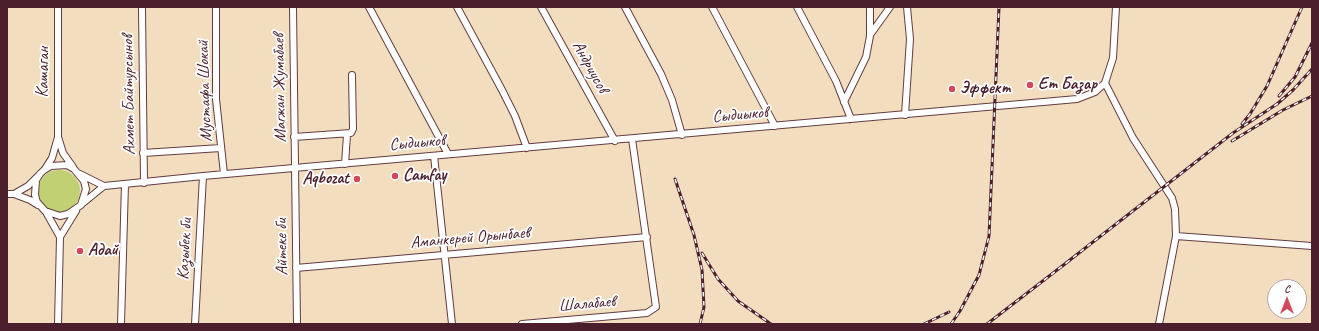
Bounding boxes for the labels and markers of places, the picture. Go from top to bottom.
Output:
place label: Ет Базар [1038,75,1097,95]
place label: Эффект [960,79,1010,99]
marker: Ет Базар [1025,80,1035,90]
marker: Эффект [947,84,957,94]
place label: Camfay [403,166,446,186]
place label: Aqbozat [302,169,349,189]
marker: Camfay [390,171,400,181]
marker: Aqbozat [352,174,362,184]
place label: Адай [88,241,118,261]
marker: Адай [75,246,85,256]

